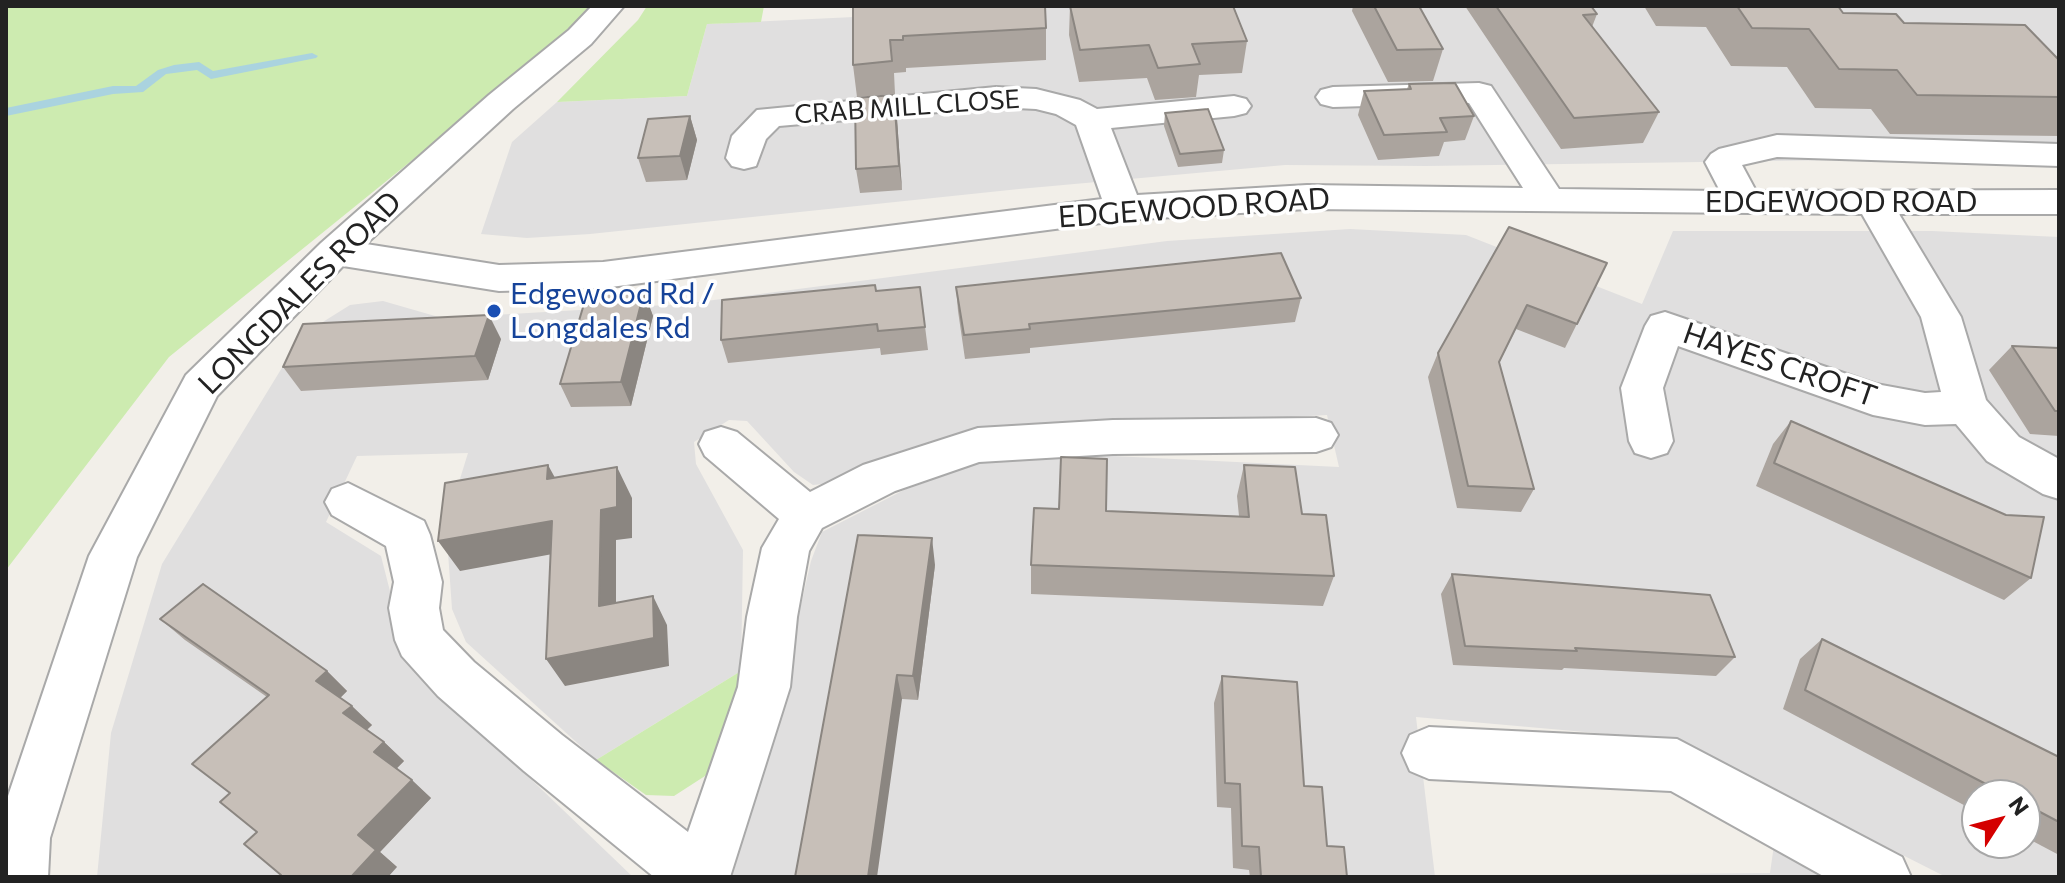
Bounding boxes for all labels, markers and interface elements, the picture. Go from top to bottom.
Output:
street label: CRAB MILL CLOSE [793,84,1021,130]
street label: EDGEWOOD ROAD [1057,181,1331,235]
street label: LONGDALES ROAD [191,184,409,402]
street label: EDGEWOOD ROAD [1705,184,1977,220]
place label: Edgewood Rd / Longdales Rd [510,276,714,346]
marker: Edgewood Rd / Longdales Rd [485,302,503,320]
street label: HAYES CROFT [1678,315,1882,415]
north arrow [1961,779,2041,859]
text: N [2003,791,2035,820]

